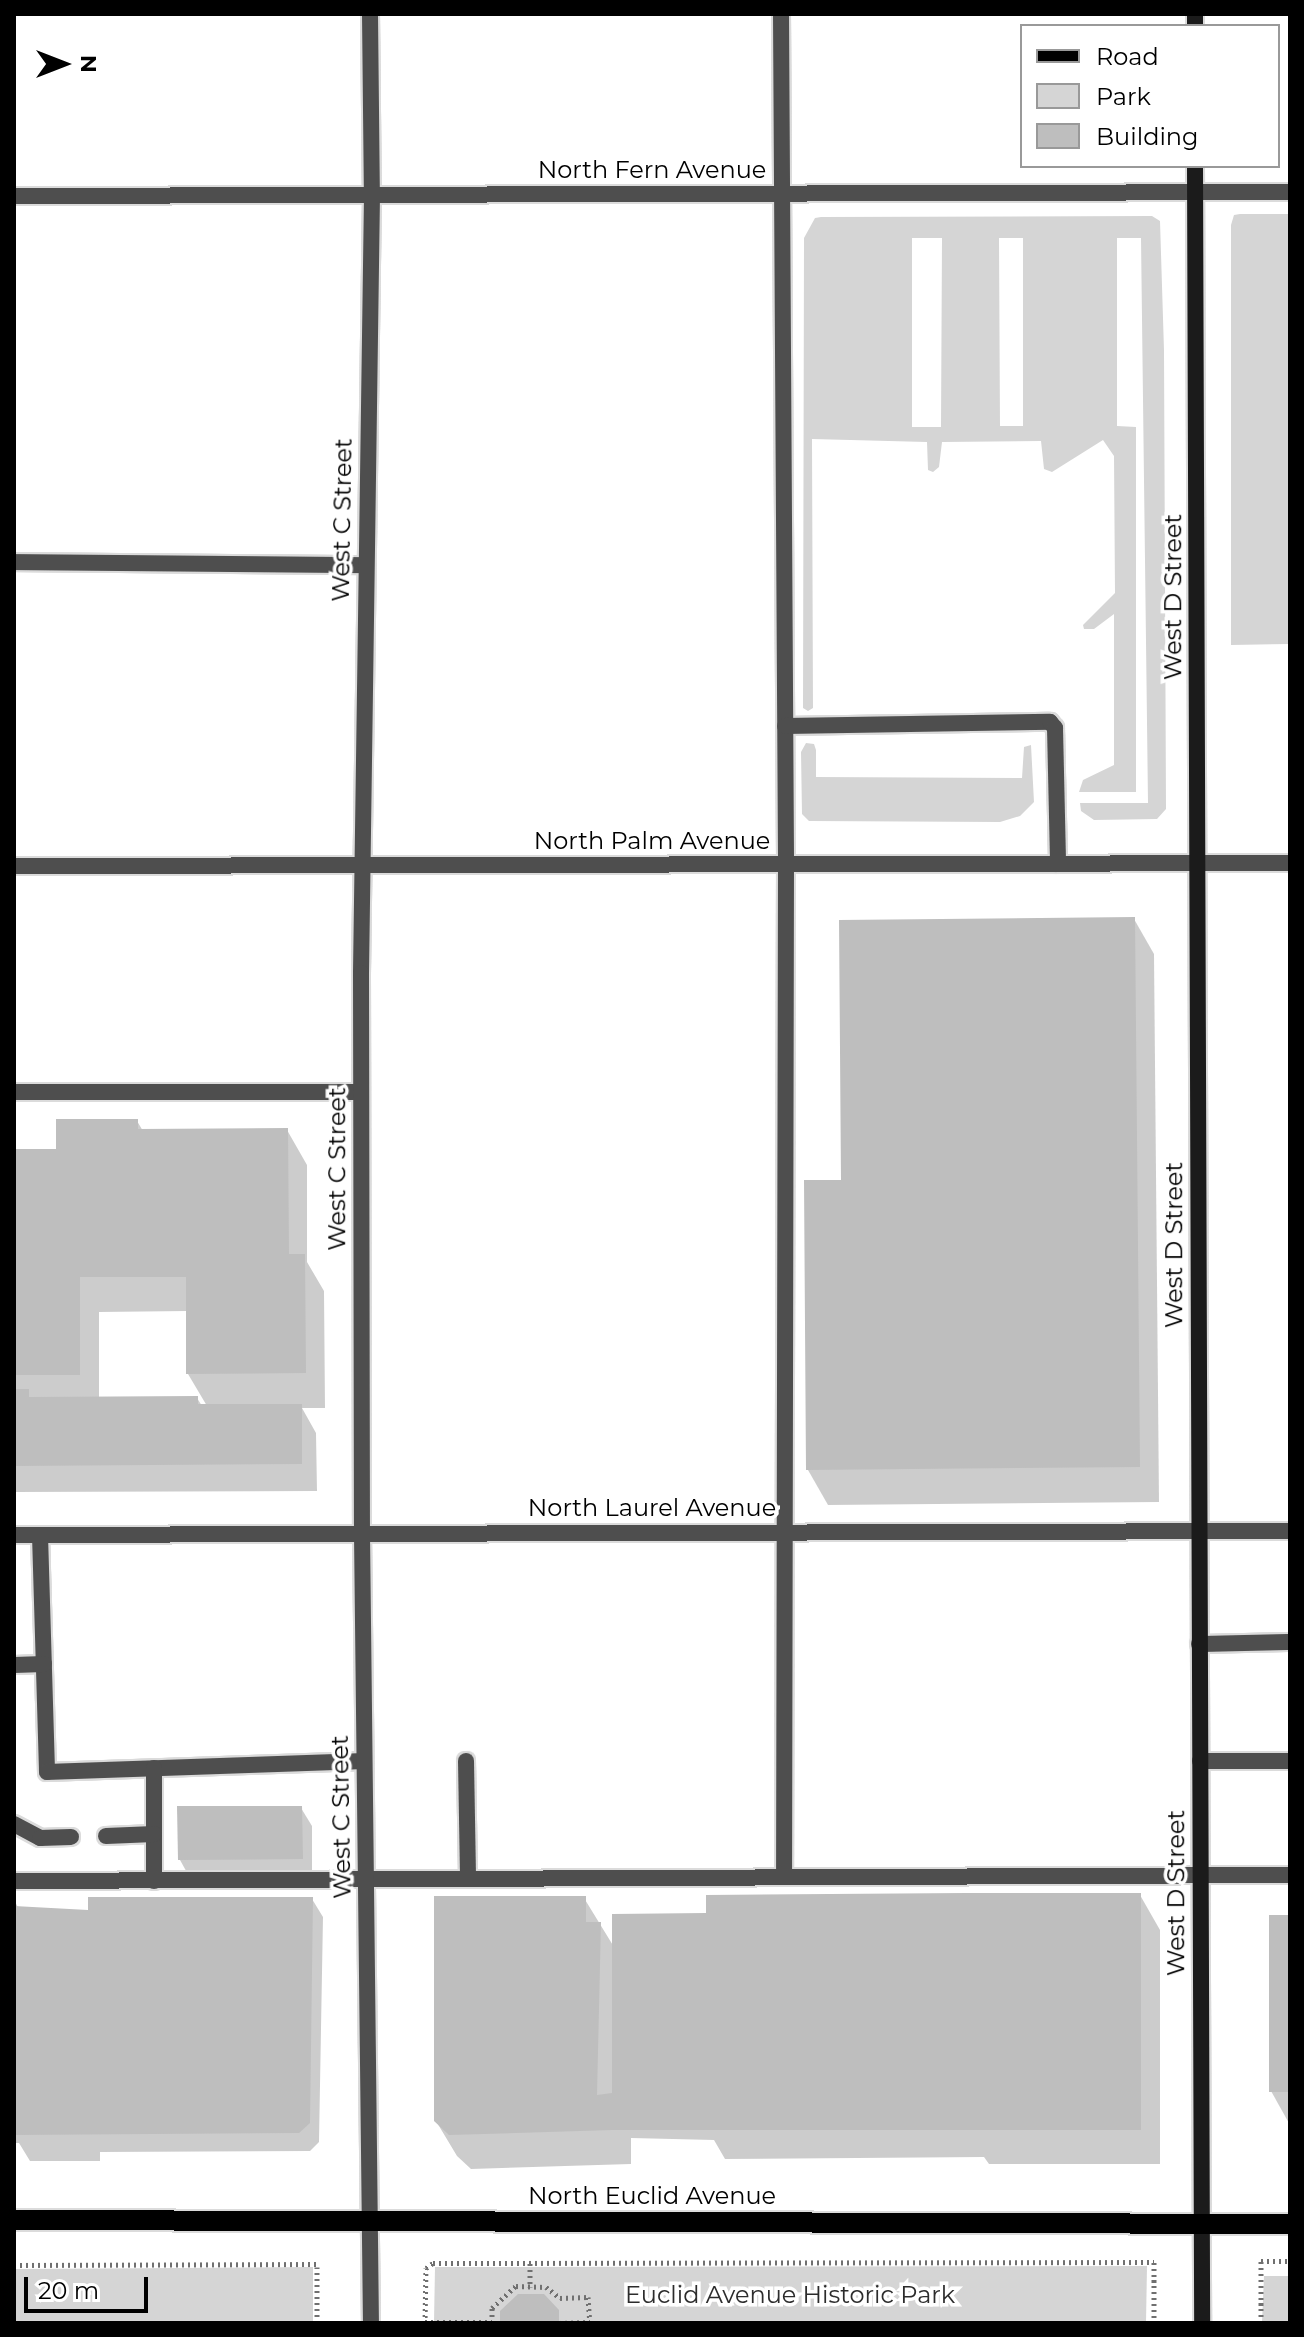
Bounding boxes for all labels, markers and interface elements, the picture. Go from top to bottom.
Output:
north arrow [24,24,104,104]
legend [1020,24,1280,168]
text: Road [1096,42,1159,71]
text: N [75,55,102,73]
text: Park [1096,82,1151,111]
text: Building [1096,122,1199,151]
street label: North Fern Avenue [538,156,766,184]
street label: West C Street [326,438,358,602]
street label: West D Street [1159,514,1187,680]
street label: North Palm Avenue [534,827,770,855]
street label: West C Street [323,1087,351,1251]
street label: West D Street [1160,1162,1188,1328]
street label: North Laurel Avenue [528,1494,776,1522]
street label: West C Street [325,1735,357,1899]
street label: West D Street [1162,1810,1190,1976]
street label: North Euclid Avenue [528,2182,776,2210]
scale bar [28,2261,152,2311]
text: 20 m [38,2276,99,2305]
park label: Euclid Avenue Historic Park [625,2281,955,2309]

